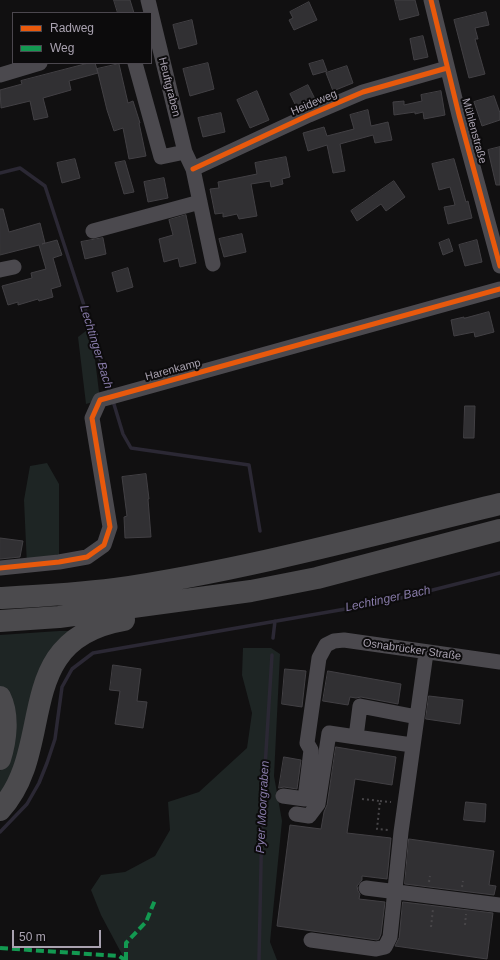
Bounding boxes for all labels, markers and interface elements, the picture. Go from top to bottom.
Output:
legend [12,12,152,64]
text: Radweg [50,21,94,35]
text: Weg [50,41,74,55]
street label: Heuftgraben [155,56,183,118]
street label: Heideweg [289,87,339,119]
street label: Mühlenstraße [459,97,489,165]
water label: Lechtinger Bach [76,303,116,391]
street label: Harenkamp [144,356,202,384]
water label: Lechtinger Bach [344,583,432,615]
street label: Osnabrücker Straße [362,637,462,663]
water label: Pyer Moorgraben [253,760,273,854]
scale bar [14,922,103,948]
text: 50 m [19,930,46,944]

